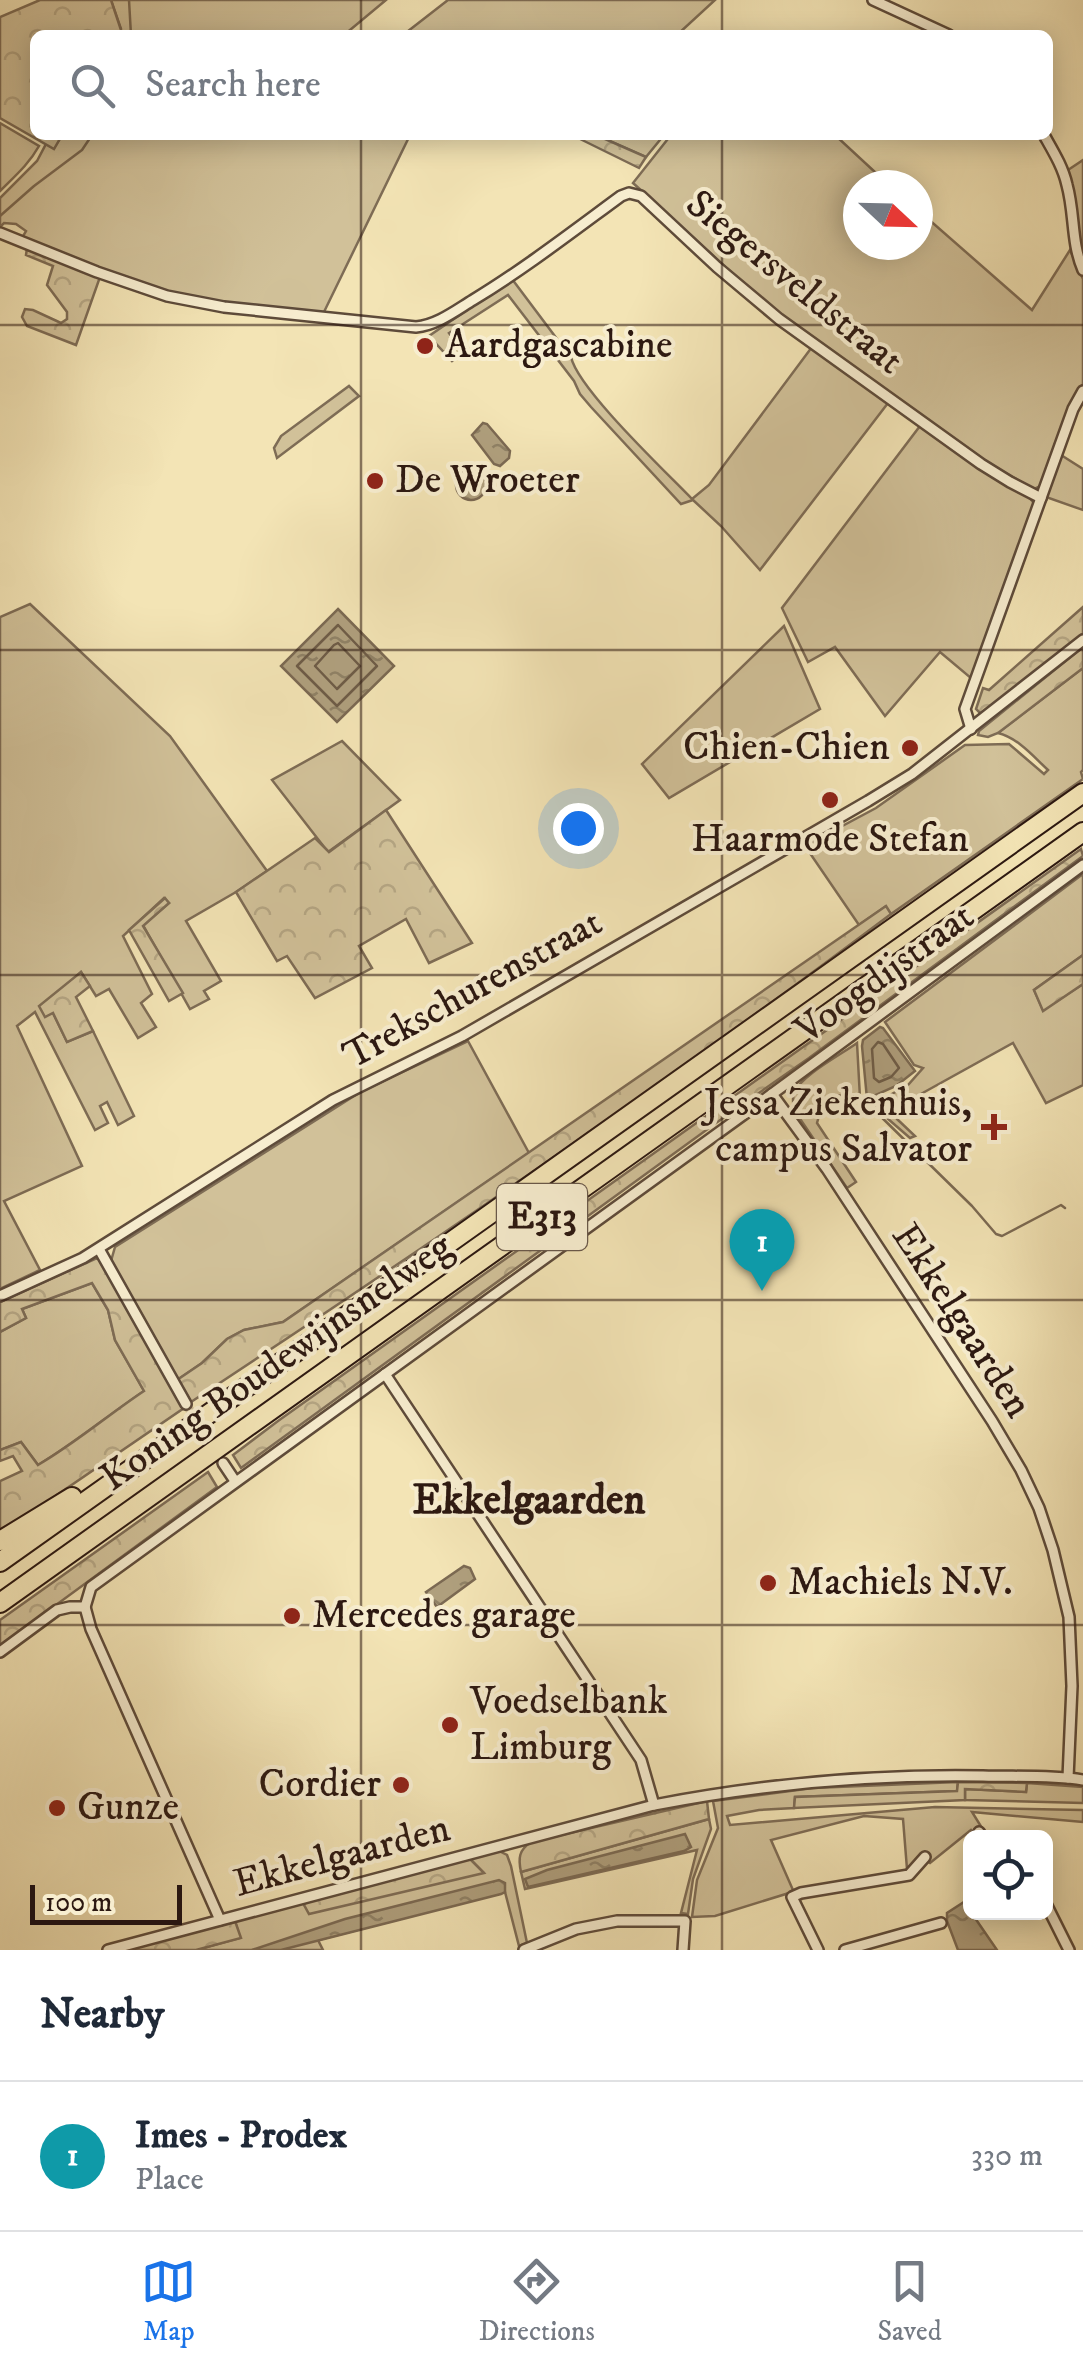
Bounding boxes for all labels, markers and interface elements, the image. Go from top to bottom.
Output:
search box [30,30,1053,140]
icon: search [65,58,120,113]
text: Search here [145,61,321,109]
north arrow [843,170,933,260]
street label: Siegersveldstraat [675,180,913,386]
place label: Aardgascabine [445,321,673,371]
marker: Aardgascabine [414,335,436,357]
place label: De Wroeter [395,456,580,506]
marker: De Wroeter [364,470,386,492]
place label: Chien-Chien [683,723,890,773]
marker: Chien-Chien [899,737,921,759]
marker: Haarmode Stefan [819,789,841,811]
your location [553,803,604,854]
place label: Haarmode Stefan [691,815,969,865]
street label: Voogdijstraat [785,892,984,1056]
street label: Trekschurenstraat [335,898,611,1082]
place label: Jessa Ziekenhuis, campus Salvator [700,1079,972,1175]
marker: Jessa Ziekenhuis, campus Salvator [981,1114,1007,1140]
road number: E313 [497,1184,587,1250]
pin: 1 [730,1208,794,1291]
street label: Ekkelgaarden [880,1214,1042,1428]
street label: Koning Boudewijnsnelweg [91,1222,463,1503]
district label: Ekkelgaarden [413,1475,646,1527]
place label: Machiels N.V. [788,1558,1013,1608]
marker: Machiels N.V. [757,1572,779,1594]
place label: Mercedes garage [312,1591,576,1641]
marker: Mercedes garage [281,1605,303,1627]
place label: Voedselbank Limburg [469,1677,668,1773]
marker: Voedselbank Limburg [439,1714,461,1736]
place label: Cordier [259,1760,381,1810]
marker: Cordier [390,1774,412,1796]
place label: Gunze [77,1783,179,1833]
marker: Gunze [46,1797,68,1819]
street label: Ekkelgaarden [228,1804,456,1910]
map controls [963,1830,1053,1920]
button: locate [963,1830,1053,1920]
scale bar [30,1880,182,1924]
text: 100 m [45,1885,112,1920]
text: Nearby [40,1989,164,2041]
text: Imes - Prodex [135,2112,347,2160]
text: 1 [67,2136,78,2176]
text: 330 m [971,2136,1043,2176]
text: Place [135,2160,204,2200]
tab: Map [141,2254,196,2349]
tab: Directions [479,2254,595,2349]
tab: Saved [877,2254,942,2349]

